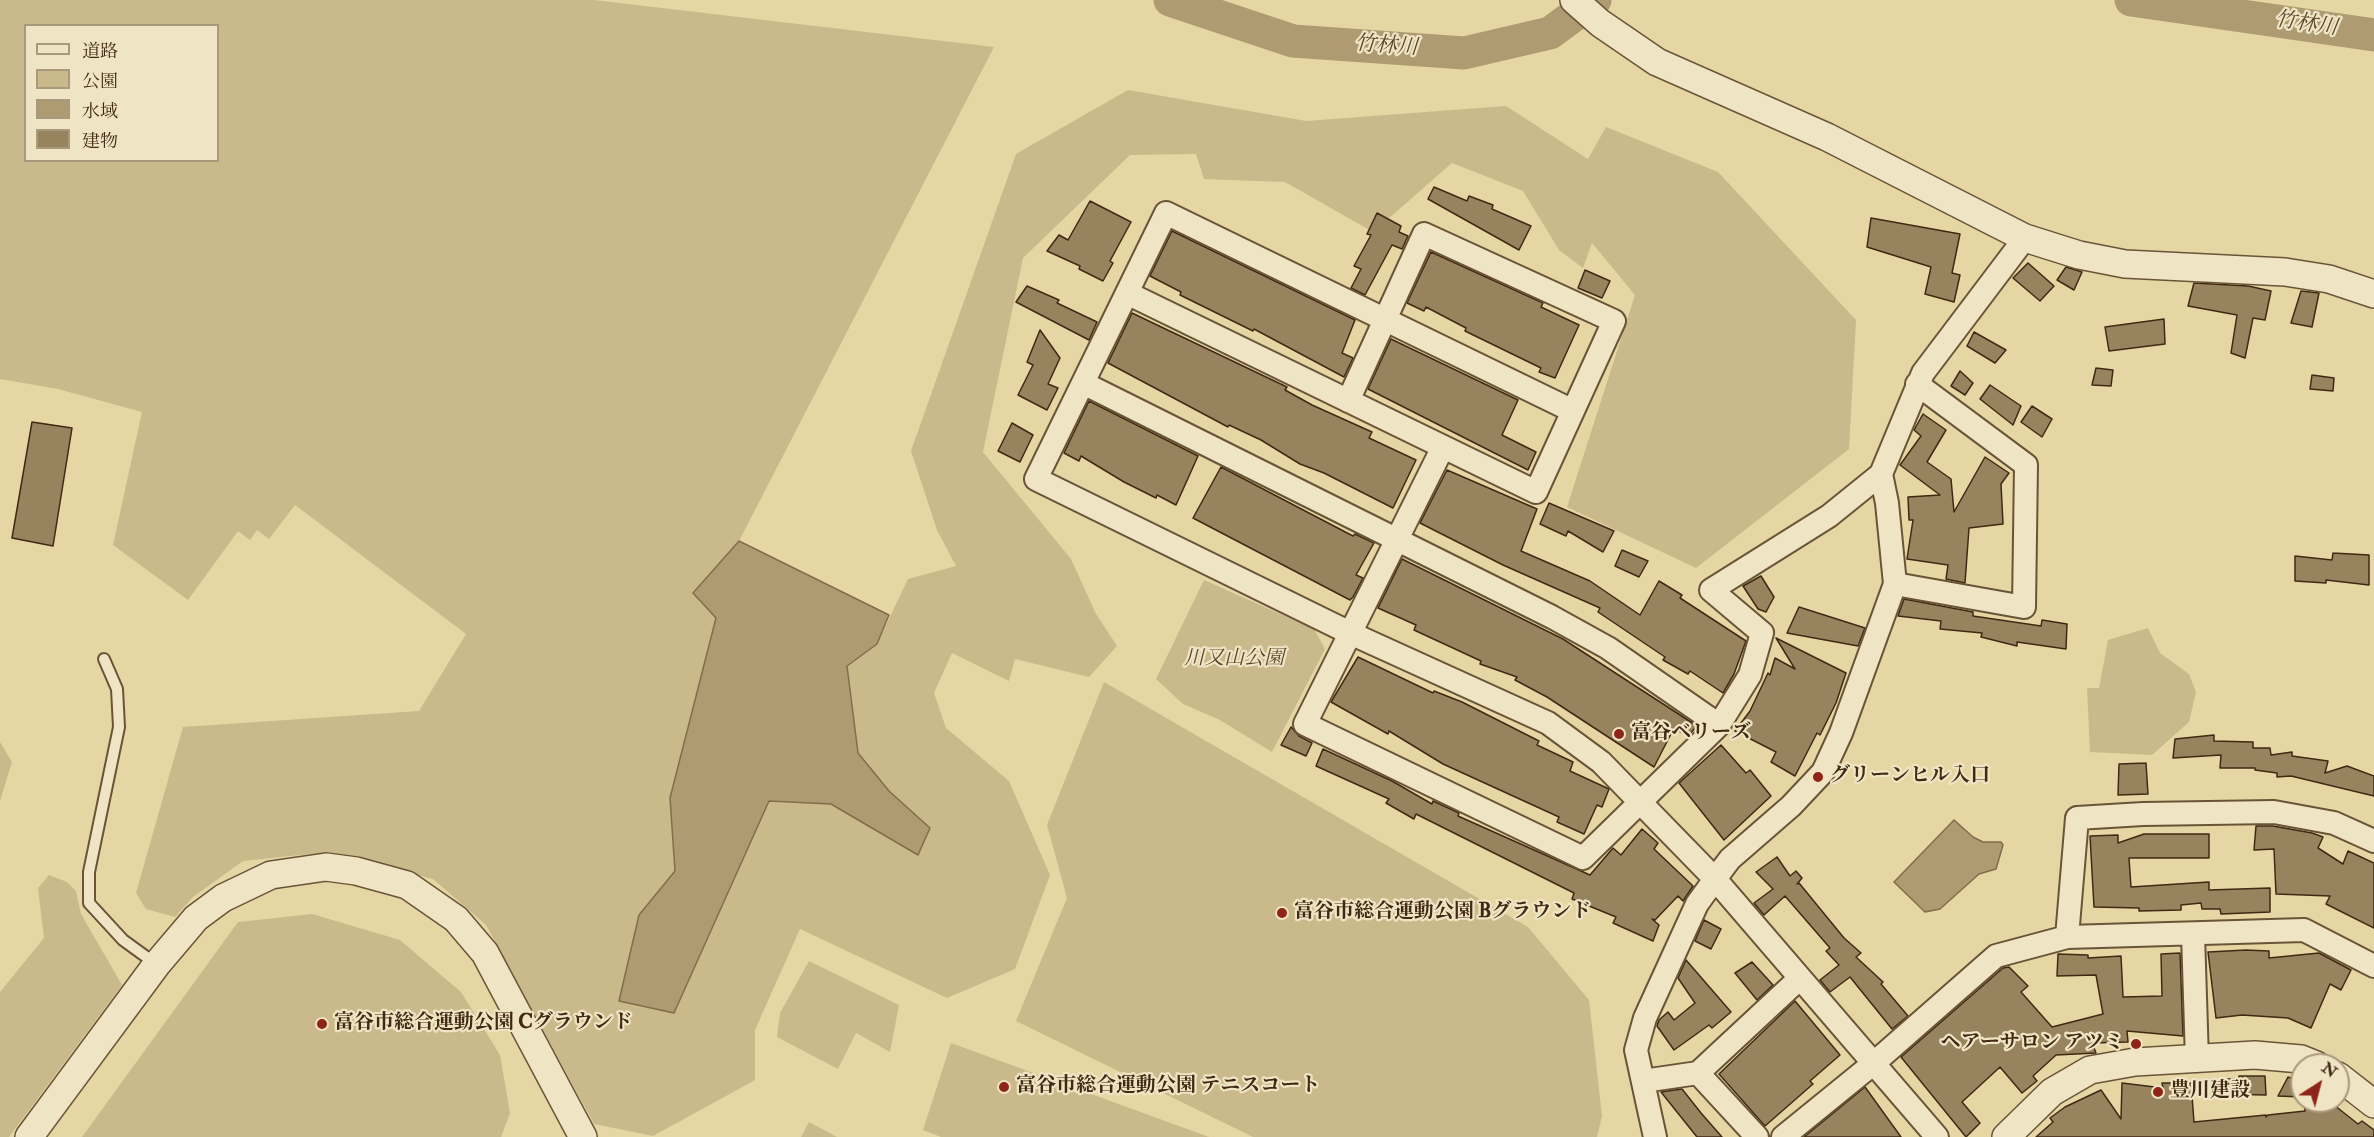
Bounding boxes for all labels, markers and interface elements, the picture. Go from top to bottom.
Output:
water label: 竹林川 [2273,8,2339,42]
legend [24,24,219,162]
water label: 竹林川 [1354,32,1418,62]
text: 道路 [82,40,118,63]
text: 公園 [82,70,118,93]
text: 水域 [82,100,118,123]
text: 建物 [82,130,118,153]
park label: 川又山公園 [1184,648,1284,672]
place label: 富谷ベリーズ [1631,722,1751,746]
marker: 富谷ベリーズ [1612,727,1626,741]
place label: グリーンヒル入口 [1830,765,1990,789]
marker: グリーンヒル入口 [1811,770,1825,784]
place label: 富谷市総合運動公園 Bグラウンド [1294,901,1591,925]
marker: 富谷市総合運動公園 Bグラウンド [1275,906,1289,920]
place label: 富谷市総合運動公園 Cグラウンド [334,1012,633,1036]
marker: 富谷市総合運動公園 Cグラウンド [315,1017,329,1031]
place label: ヘアーサロン アツミ [1940,1032,2124,1056]
marker: ヘアーサロン アツミ [2129,1037,2143,1051]
north arrow [2290,1053,2350,1113]
text: N [2318,1058,2341,1082]
place label: 富谷市総合運動公園 テニスコート [1016,1075,1320,1099]
marker: 富谷市総合運動公園 テニスコート [997,1080,1011,1094]
place label: 豊川建設 [2170,1080,2250,1104]
marker: 豊川建設 [2151,1085,2165,1099]

